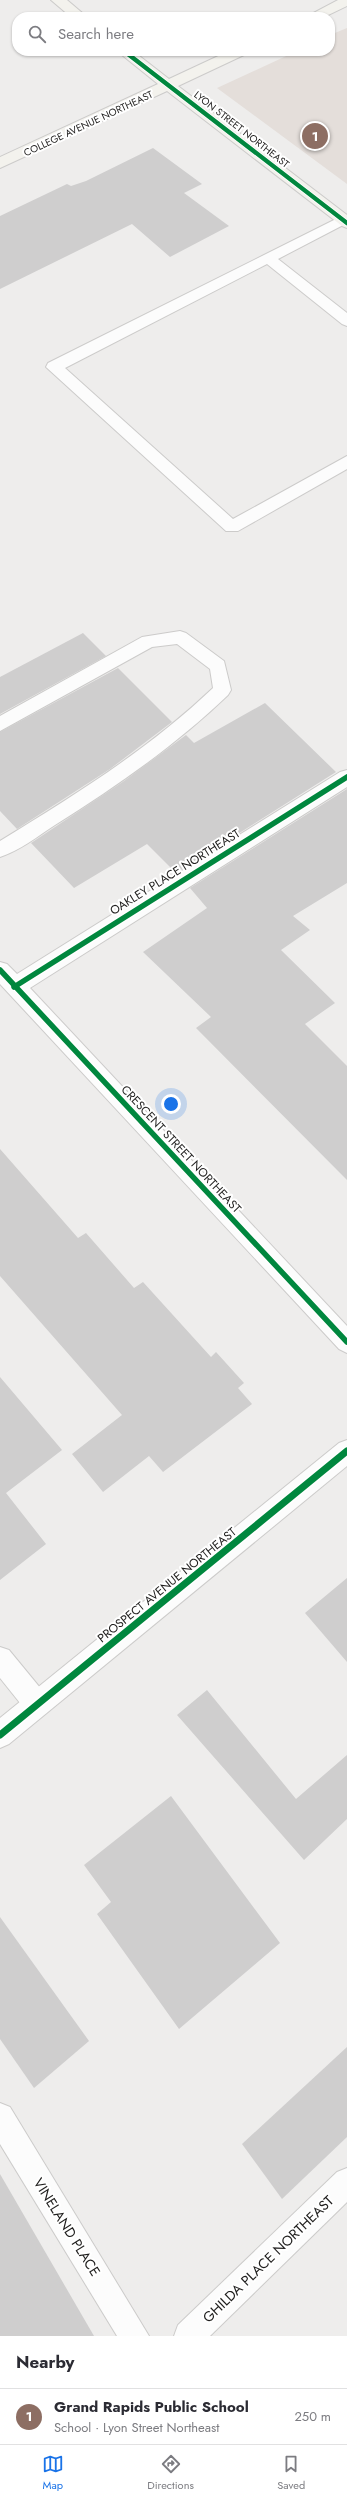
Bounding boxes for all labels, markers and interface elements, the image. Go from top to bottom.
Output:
search box [12,12,335,56]
icon: search [26,23,48,45]
text: Search here [58,23,134,45]
street label: COLLEGE AVENUE NORTHEAST [21,87,156,160]
street label: LYON STREET NORTHEAST [191,87,293,172]
pin: 1 [302,121,328,151]
street label: OAKLEY PLACE NORTHEAST [106,824,244,920]
street label: CRESCENT STREET NORTHEAST [117,1081,245,1217]
your location [161,1094,181,1114]
street label: PROSPECT AVENUE NORTHEAST [94,1523,241,1647]
street label: VINELAND PLACE [29,2174,105,2280]
street label: GHILDA PLACE NORTHEAST [198,2191,338,2327]
text: Nearby [16,2350,74,2374]
text: Grand Rapids Public School [54,2396,249,2418]
text: 1 [26,2407,32,2426]
text: 250 m [294,2407,331,2426]
text: School · Lyon Street Northeast [54,2418,219,2437]
tab: Map [42,2453,64,2493]
tab: Directions [147,2453,194,2493]
tab: Saved [277,2453,305,2493]

